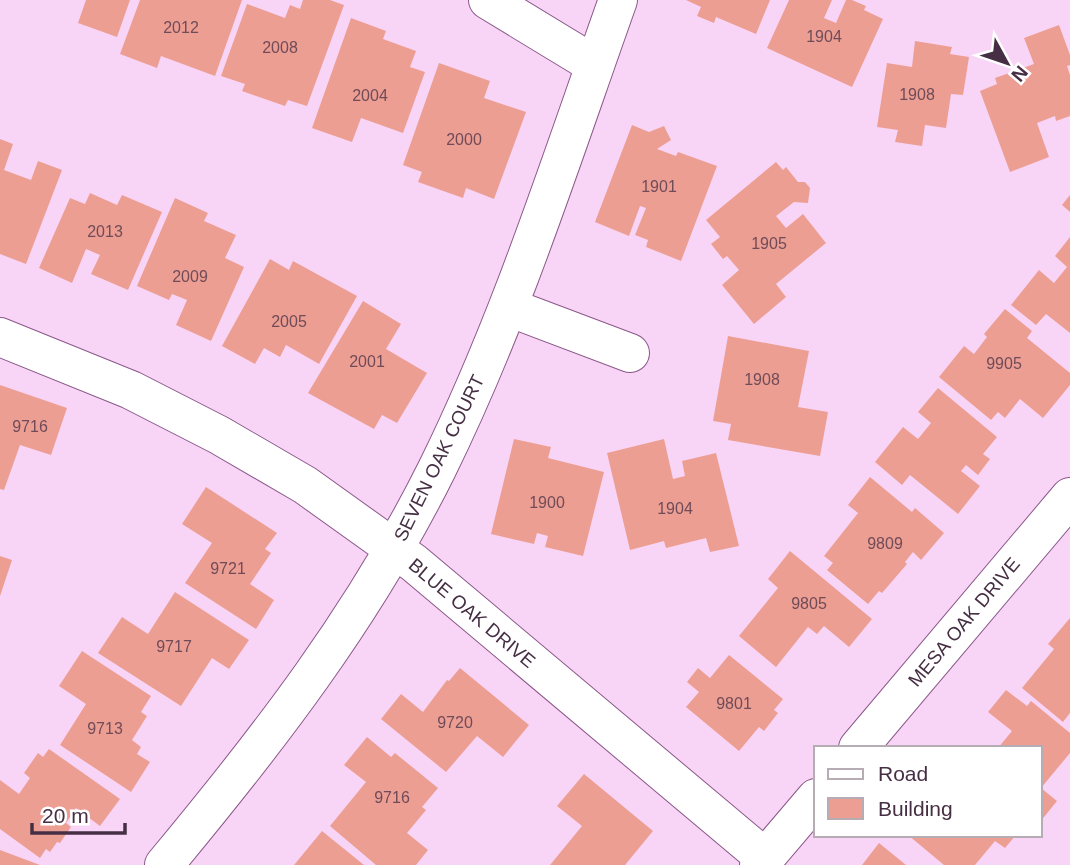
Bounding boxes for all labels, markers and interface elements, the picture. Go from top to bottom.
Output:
house number: 2012 [163,19,199,36]
house number: 1904 [806,28,842,45]
north arrow [972,28,1042,98]
house number: 2008 [262,39,298,56]
text: N [1007,62,1032,86]
house number: 1908 [899,86,935,103]
house number: 2004 [352,87,388,104]
house number: 2000 [446,131,482,148]
house number: 1901 [641,178,677,195]
house number: 2013 [87,223,123,240]
house number: 1905 [751,235,787,252]
house number: 2009 [172,268,208,285]
house number: 2005 [271,313,307,330]
house number: 2001 [349,353,385,370]
house number: 9905 [986,355,1022,372]
street label: SEVEN OAK COURT [390,371,489,545]
house number: 1908 [744,371,780,388]
house number: 9716 [12,418,48,435]
house number: 1900 [529,494,565,511]
house number: 1904 [657,500,693,517]
house number: 9809 [867,535,903,552]
street label: MESA OAK DRIVE [904,553,1024,691]
street label: BLUE OAK DRIVE [405,554,539,672]
house number: 9721 [210,560,246,577]
house number: 9805 [791,595,827,612]
house number: 9717 [156,638,192,655]
house number: 9801 [716,695,752,712]
house number: 9720 [437,714,473,731]
house number: 9713 [87,720,123,737]
legend [814,746,1042,837]
text: Road [878,762,928,785]
house number: 9716 [374,789,410,806]
scale bar [32,792,124,836]
text: Building [878,797,953,820]
text: 20 m [42,804,89,827]

